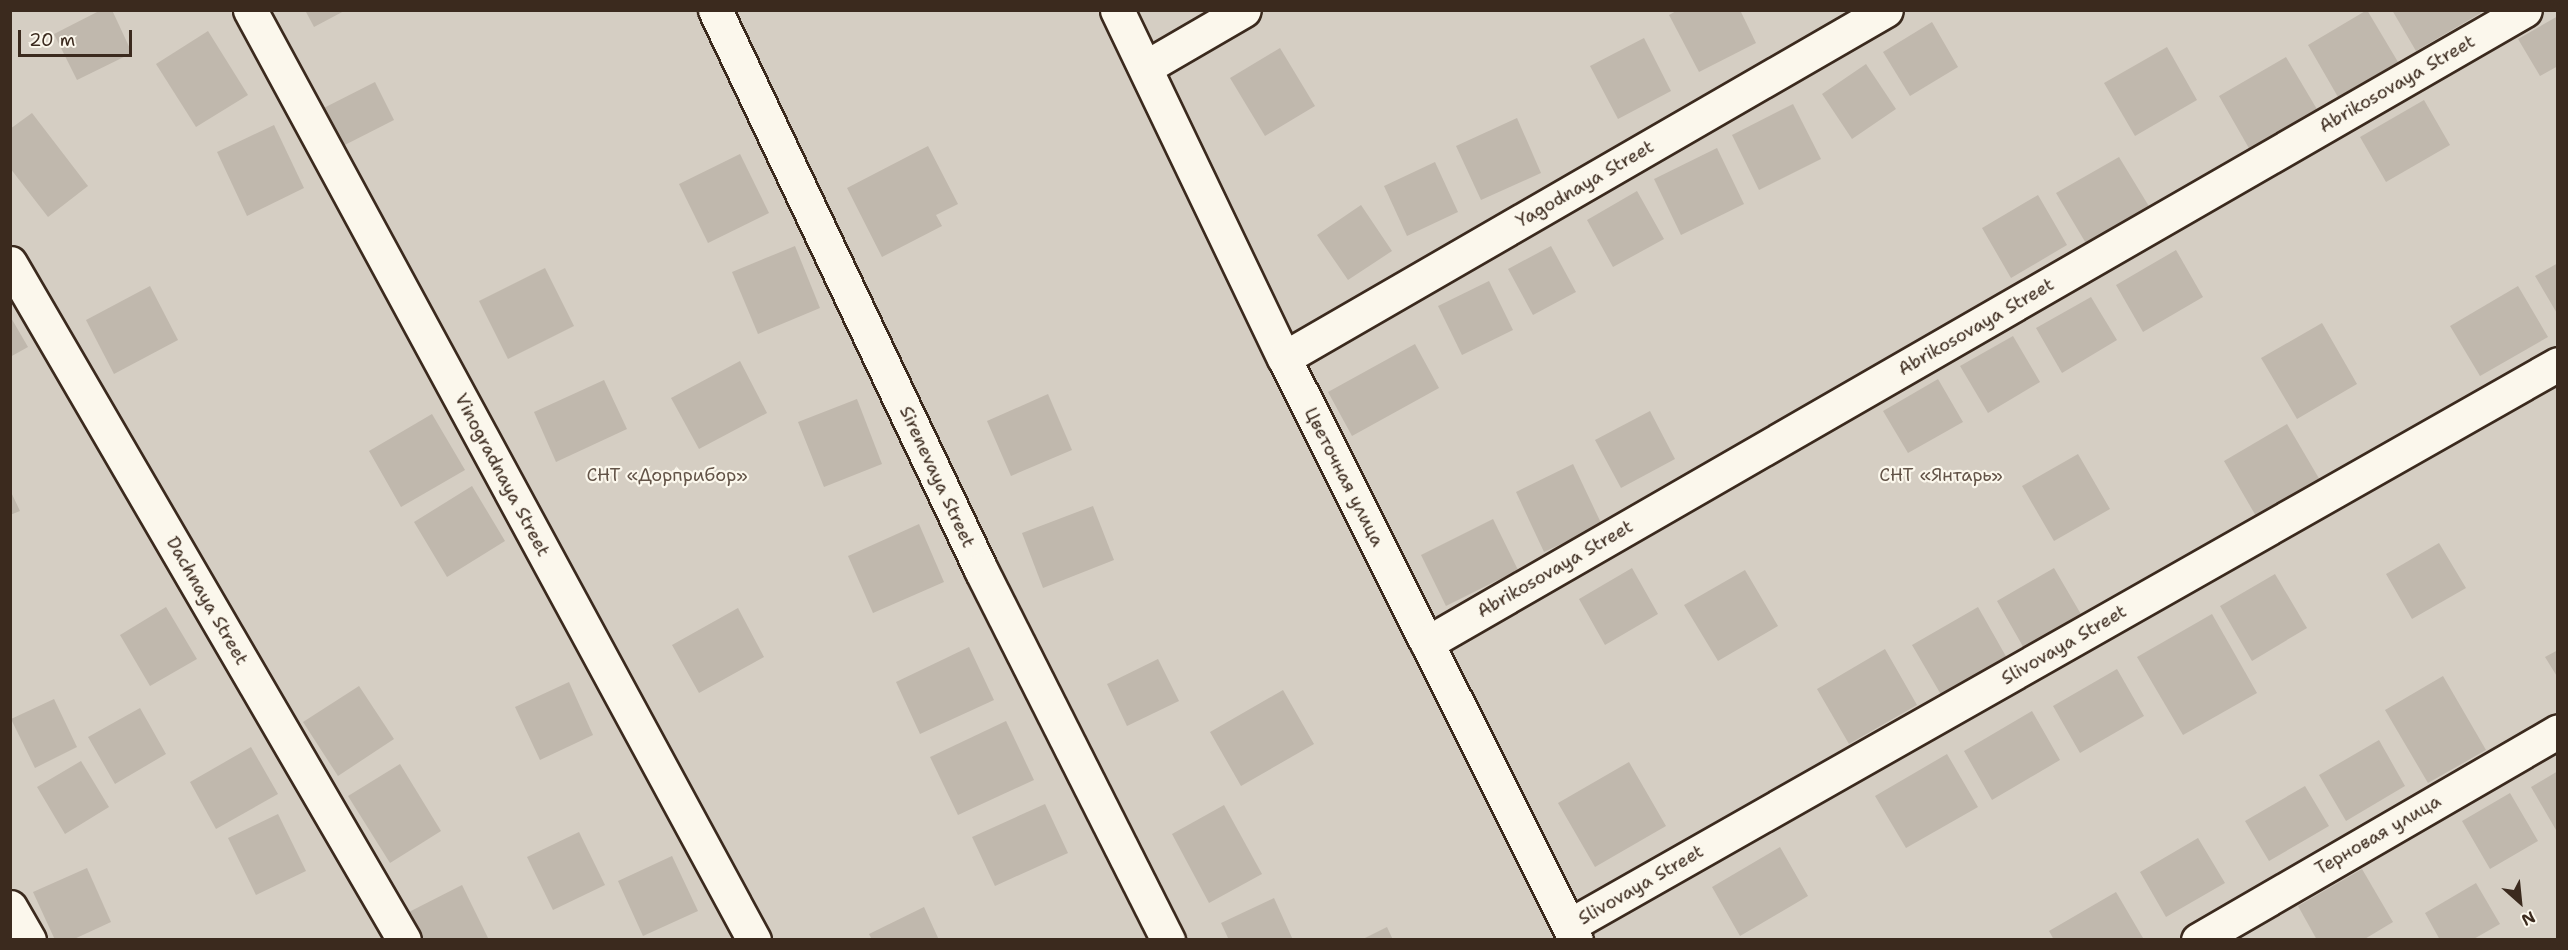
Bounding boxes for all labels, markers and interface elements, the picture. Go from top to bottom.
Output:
scale bar [21,18,135,56]
text: 20 m [29,28,75,52]
street label: Abrikosovaya Street [2315,31,2479,137]
street label: Yagodnaya Street [1512,136,1658,232]
street label: Abrikosovaya Street [1894,274,2058,380]
street label: Vinogradnaya Street [450,390,554,560]
street label: Sirenevaya Street [895,403,979,551]
street label: Цветочная улица [1300,404,1388,550]
park label: СНТ «Дорприбор» [586,464,748,486]
park label: СНТ «Янтарь» [1879,464,2003,486]
street label: Abrikosovaya Street [1473,516,1637,622]
street label: Dachnaya Street [161,533,253,669]
street label: Slivovaya Street [1998,600,2130,690]
street label: Терновая улица [2311,790,2445,880]
street label: Slivovaya Street [1575,840,1707,930]
north arrow [2490,872,2550,932]
text: N [2518,906,2539,931]

